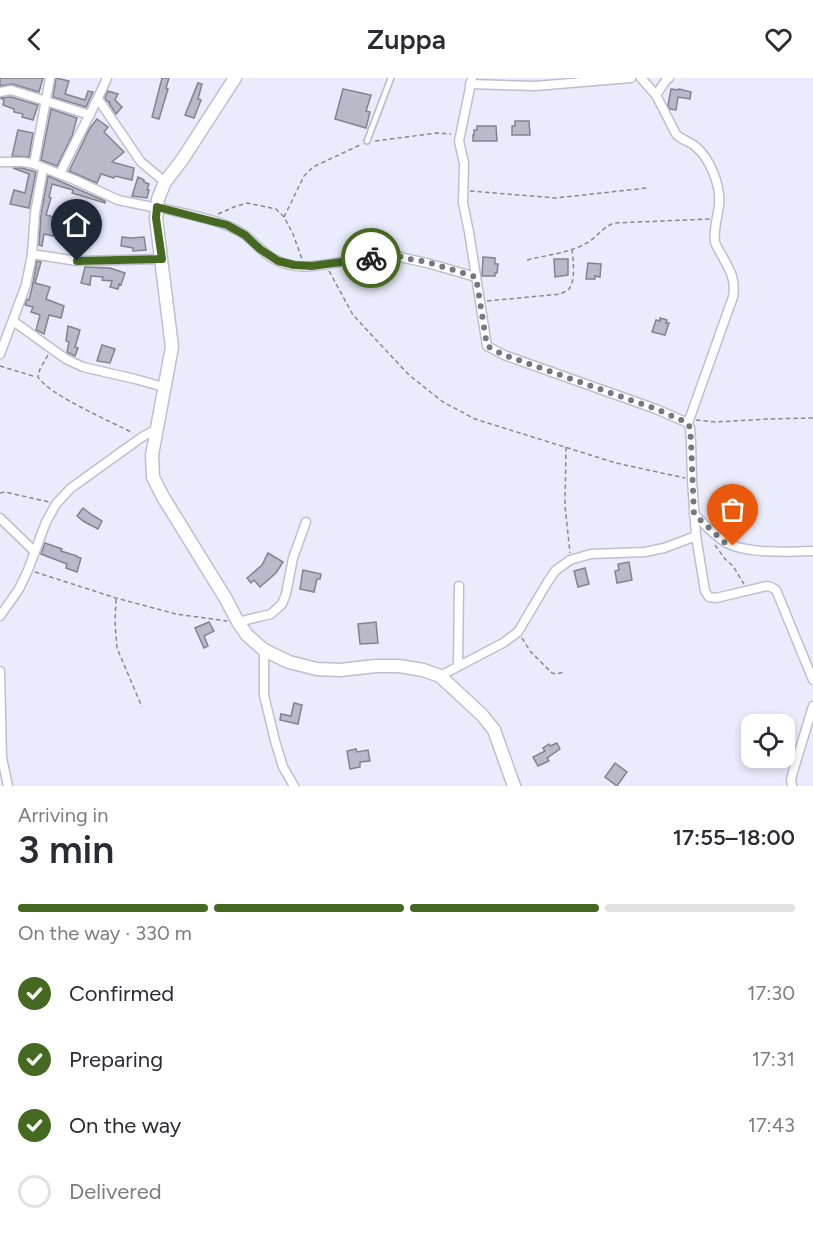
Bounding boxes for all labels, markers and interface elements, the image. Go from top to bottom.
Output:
icon: back [18,23,51,56]
text: Zuppa [367,23,446,56]
icon: heart [762,23,795,56]
pin [51,199,102,261]
icon: home [60,208,93,241]
courier [341,228,401,288]
icon: bike [355,242,388,275]
pin [707,484,758,546]
icon: bag [716,493,749,526]
map controls [741,714,795,768]
button: locate [741,714,795,768]
text: Arriving in [18,803,108,827]
text: 17:55–18:00 [673,824,795,851]
text: 3 min [18,826,114,873]
text: On the way · 330 m [18,921,192,945]
icon: check [18,977,51,1010]
text: Confirmed [69,980,174,1007]
text: 17:30 [747,981,795,1005]
icon: check [18,1043,51,1076]
text: Preparing [69,1046,163,1073]
text: 17:31 [752,1047,795,1071]
icon: check [18,1109,51,1142]
text: On the way [69,1112,181,1139]
text: 17:43 [748,1113,795,1137]
text: Delivered [69,1178,162,1205]

